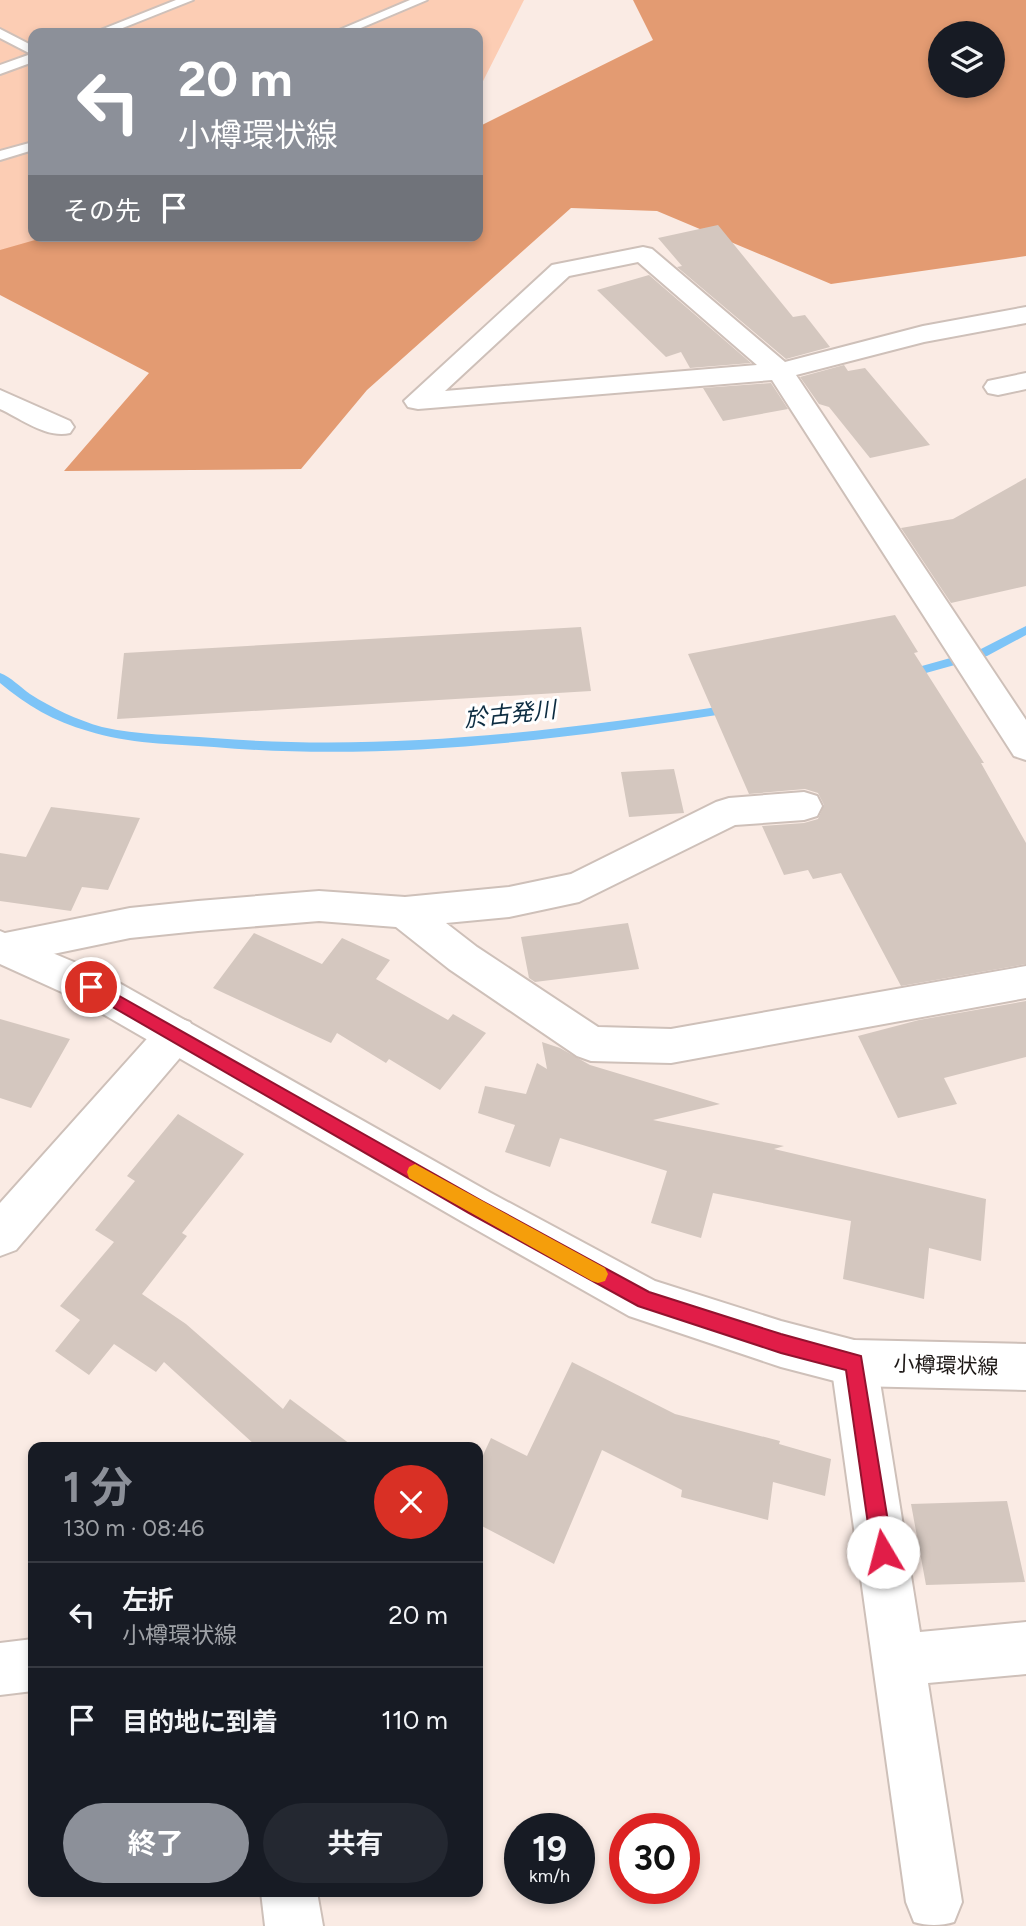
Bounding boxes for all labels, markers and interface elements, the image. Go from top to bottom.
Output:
map controls [928,21,1005,98]
button: layers [928,21,1005,98]
text: 20 m [178,49,293,108]
icon: left [63,56,154,147]
text: 小樽環状線 [178,116,338,154]
icon: arrive [155,189,193,227]
text: その先 [63,195,141,227]
water label: 於古発川 [463,695,560,733]
pin [61,957,121,1017]
icon: arrive [72,968,110,1006]
street label: 小樽環状線 [893,1351,999,1379]
text: 1 分 [63,1462,133,1513]
button: close [374,1465,448,1539]
text: 130 m · 08:46 [63,1514,204,1542]
position arrow [846,1515,920,1589]
text: 左折 [122,1584,174,1616]
icon: left [63,1596,101,1634]
text: 20 m [388,1599,448,1631]
text: 小樽環状線 [122,1621,237,1649]
icon: arrive [63,1701,101,1739]
text: 110 m [381,1704,448,1736]
text: 目的地に到着 [122,1706,278,1738]
button: 終了 [63,1803,249,1883]
button: 共有 [263,1803,448,1883]
speed limit sign: 30 [609,1813,700,1904]
text: 19 [532,1828,567,1870]
text: km/h [529,1865,570,1887]

